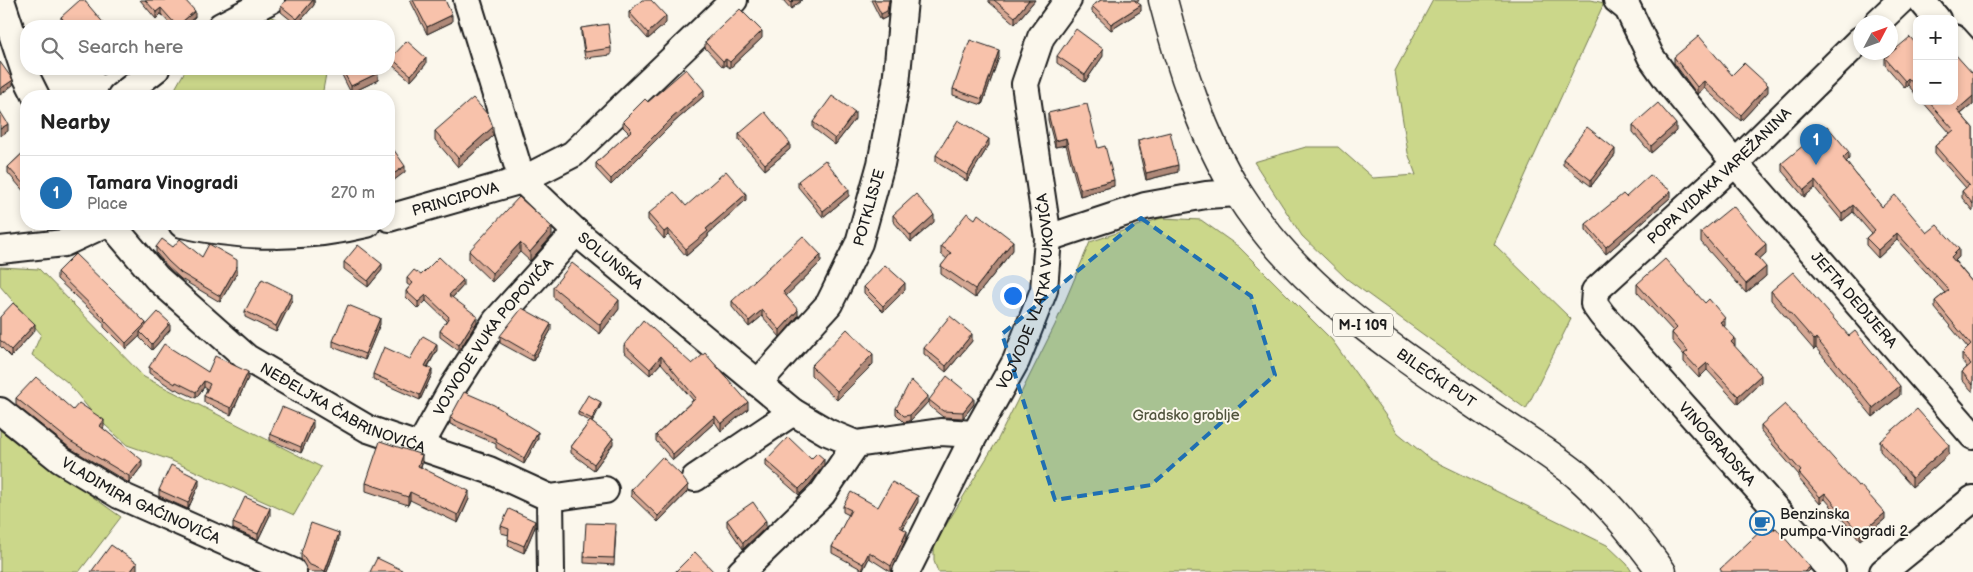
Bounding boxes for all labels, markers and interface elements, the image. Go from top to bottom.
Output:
north arrow [1853,15,1898,60]
map controls [1913,15,1958,105]
button: + [1913,15,1958,60]
search box [20,20,395,75]
icon: search [38,34,66,62]
text: Search here [78,36,183,59]
button: − [1913,60,1958,105]
street label: POPA VIDAKA VAREŽANINA [1644,103,1796,248]
text: Nearby [40,110,110,135]
pin: 1 [1800,124,1832,165]
street label: POTKLISJE [850,167,889,248]
text: Tamara Vinogradi [87,172,238,195]
street label: PRINCIPOVA [410,178,502,221]
text: 1 [53,184,59,203]
text: 270 m [331,184,375,203]
street label: VOJVODE VLATKA VUKOVIĆA [993,191,1058,393]
text: Place [87,195,128,214]
street label: SOLUNSKA [574,228,647,294]
street label: JEFTA DEDIJERA [1807,248,1902,353]
street label: VOJVODE VUKA POPOVIĆA [430,254,558,419]
your location [1000,283,1026,309]
road number: M-I 109 [1333,314,1393,336]
street label: BILEĆKI PUT [1393,345,1479,412]
street label: NEĐELJKA ČABRINOVIĆA [257,359,429,458]
street label: VINOGRADSKA [1674,398,1760,491]
park label: Gradsko groblje [1132,406,1240,425]
street label: VLADIMIRA GAĆINOVIĆA [58,453,224,549]
place label: Benzinska pumpa-Vinogradi 2 [1780,505,1908,541]
cafe icon: Benzinska pumpa-Vinogradi 2 [1749,510,1775,536]

